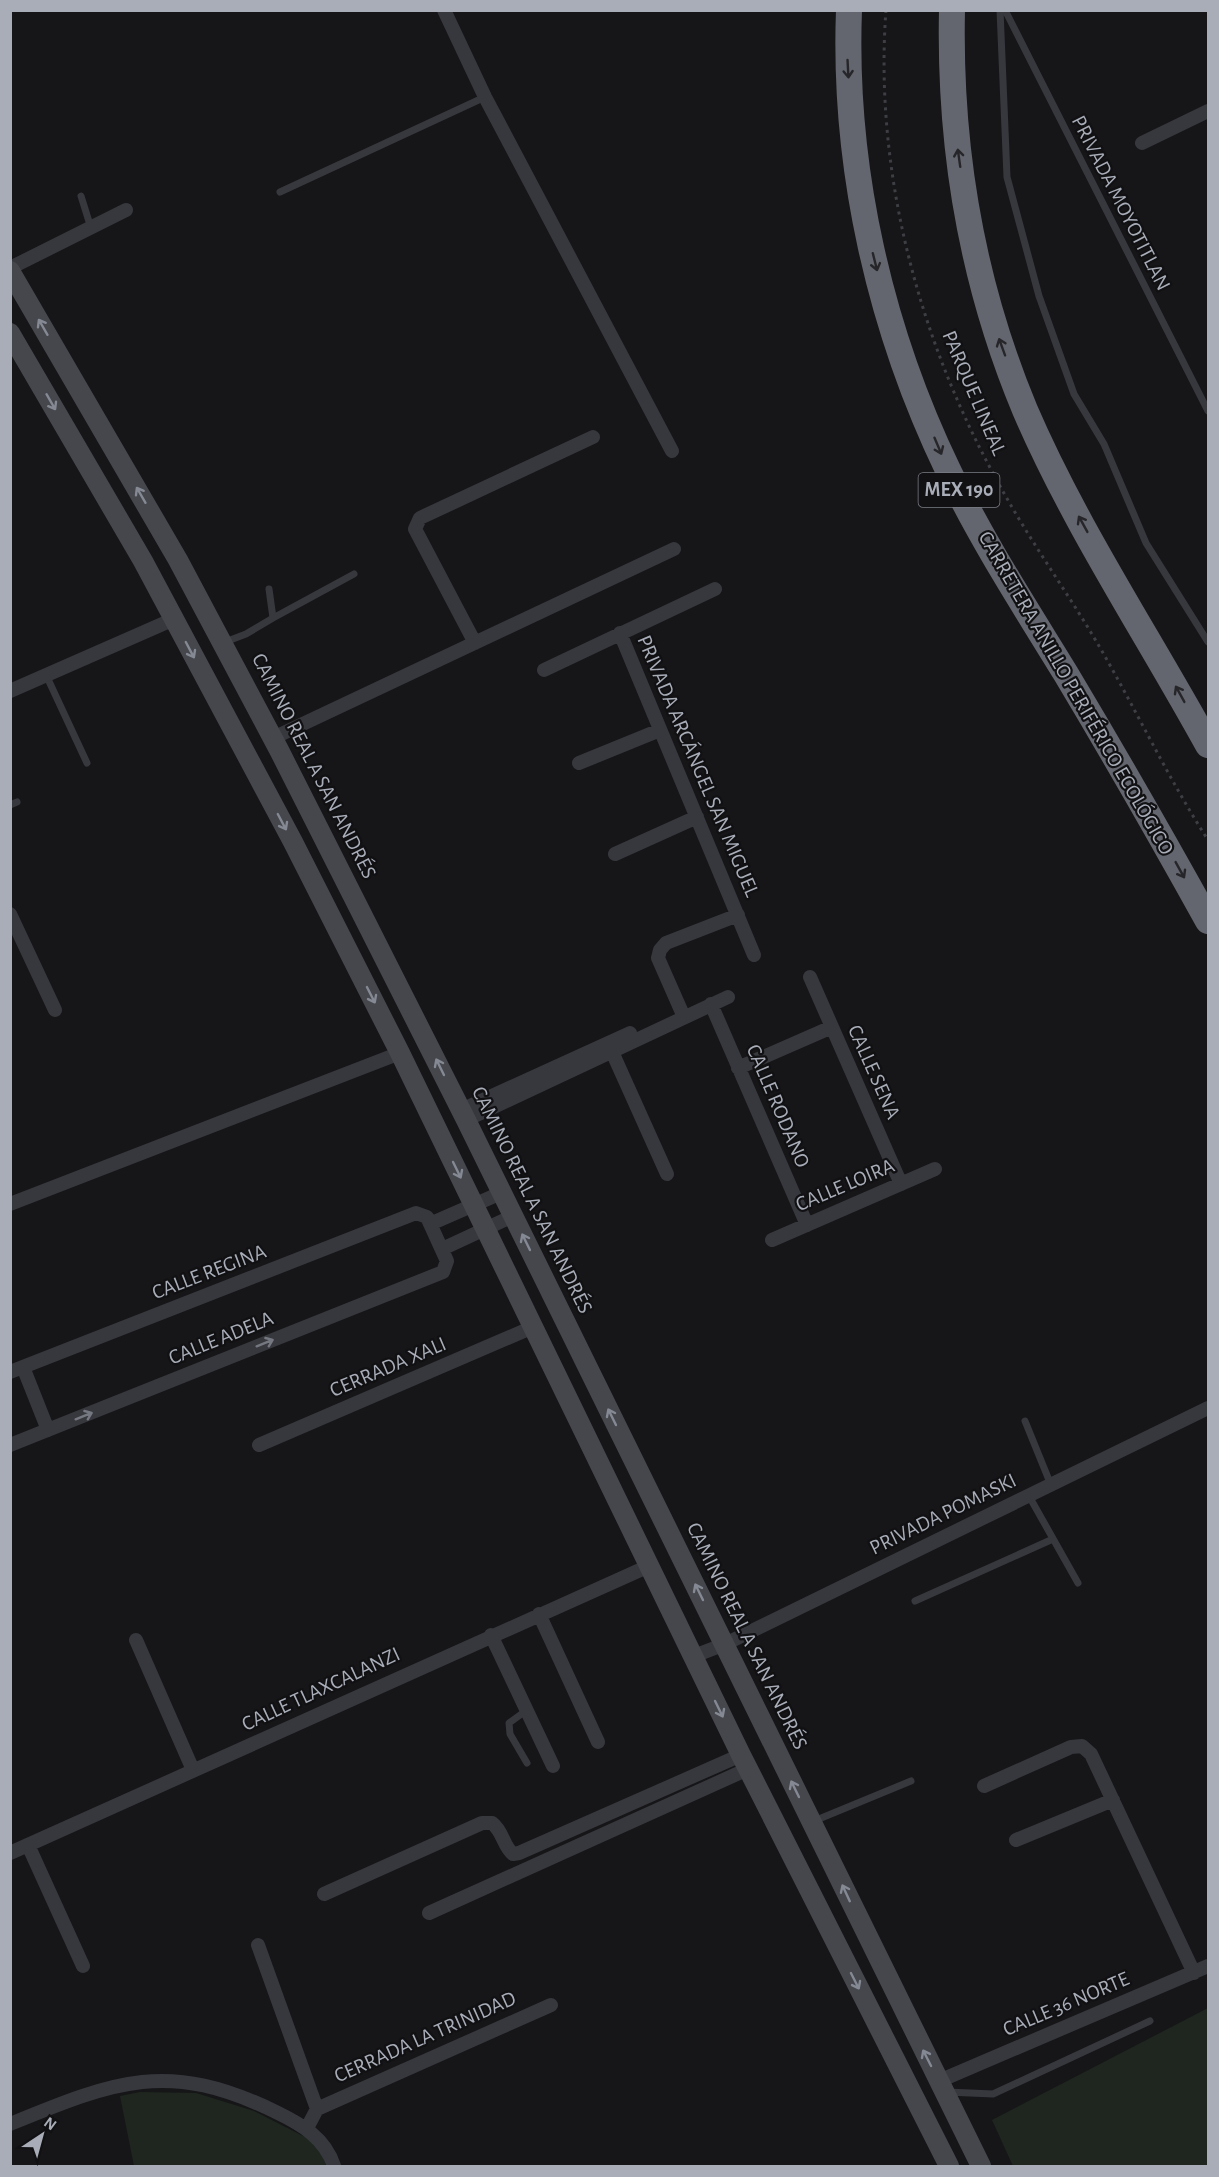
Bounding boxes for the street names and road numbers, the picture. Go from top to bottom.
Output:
street label: PRIVADA MOYOTITLAN [1068,112,1174,294]
street label: PARQUE LINEAL [938,328,1010,459]
road number: MEX 190 [918,473,1000,507]
street label: CARRETERA ANILLO PERIFÉRICO ECOLÓGICO [975,527,1179,858]
street label: PRIVADA ARCÁNGEL SAN MIGUEL [633,631,765,900]
street label: CAMINO REAL A SAN ANDRÉS [248,649,382,882]
street label: CALLE SENA [844,1022,904,1122]
street label: CALLE RODANO [743,1041,813,1171]
street label: CAMINO REAL A SAN ANDRÉS [468,1082,598,1317]
street label: CALLE LOIRA [793,1155,897,1215]
street label: CALLE REGINA [149,1241,269,1303]
street label: CALLE ADELA [166,1308,276,1368]
street label: CERRADA XALI [327,1333,449,1401]
street label: PRIVADA POMASKI [866,1469,1020,1559]
street label: CAMINO REAL A SAN ANDRÉS [683,1518,813,1753]
street label: CALLE TLAXCALANZI [239,1643,403,1735]
street label: CALLE 36 NORTE [1000,1968,1132,2040]
street label: CERRADA LA TRINIDAD [331,1987,519,2087]

